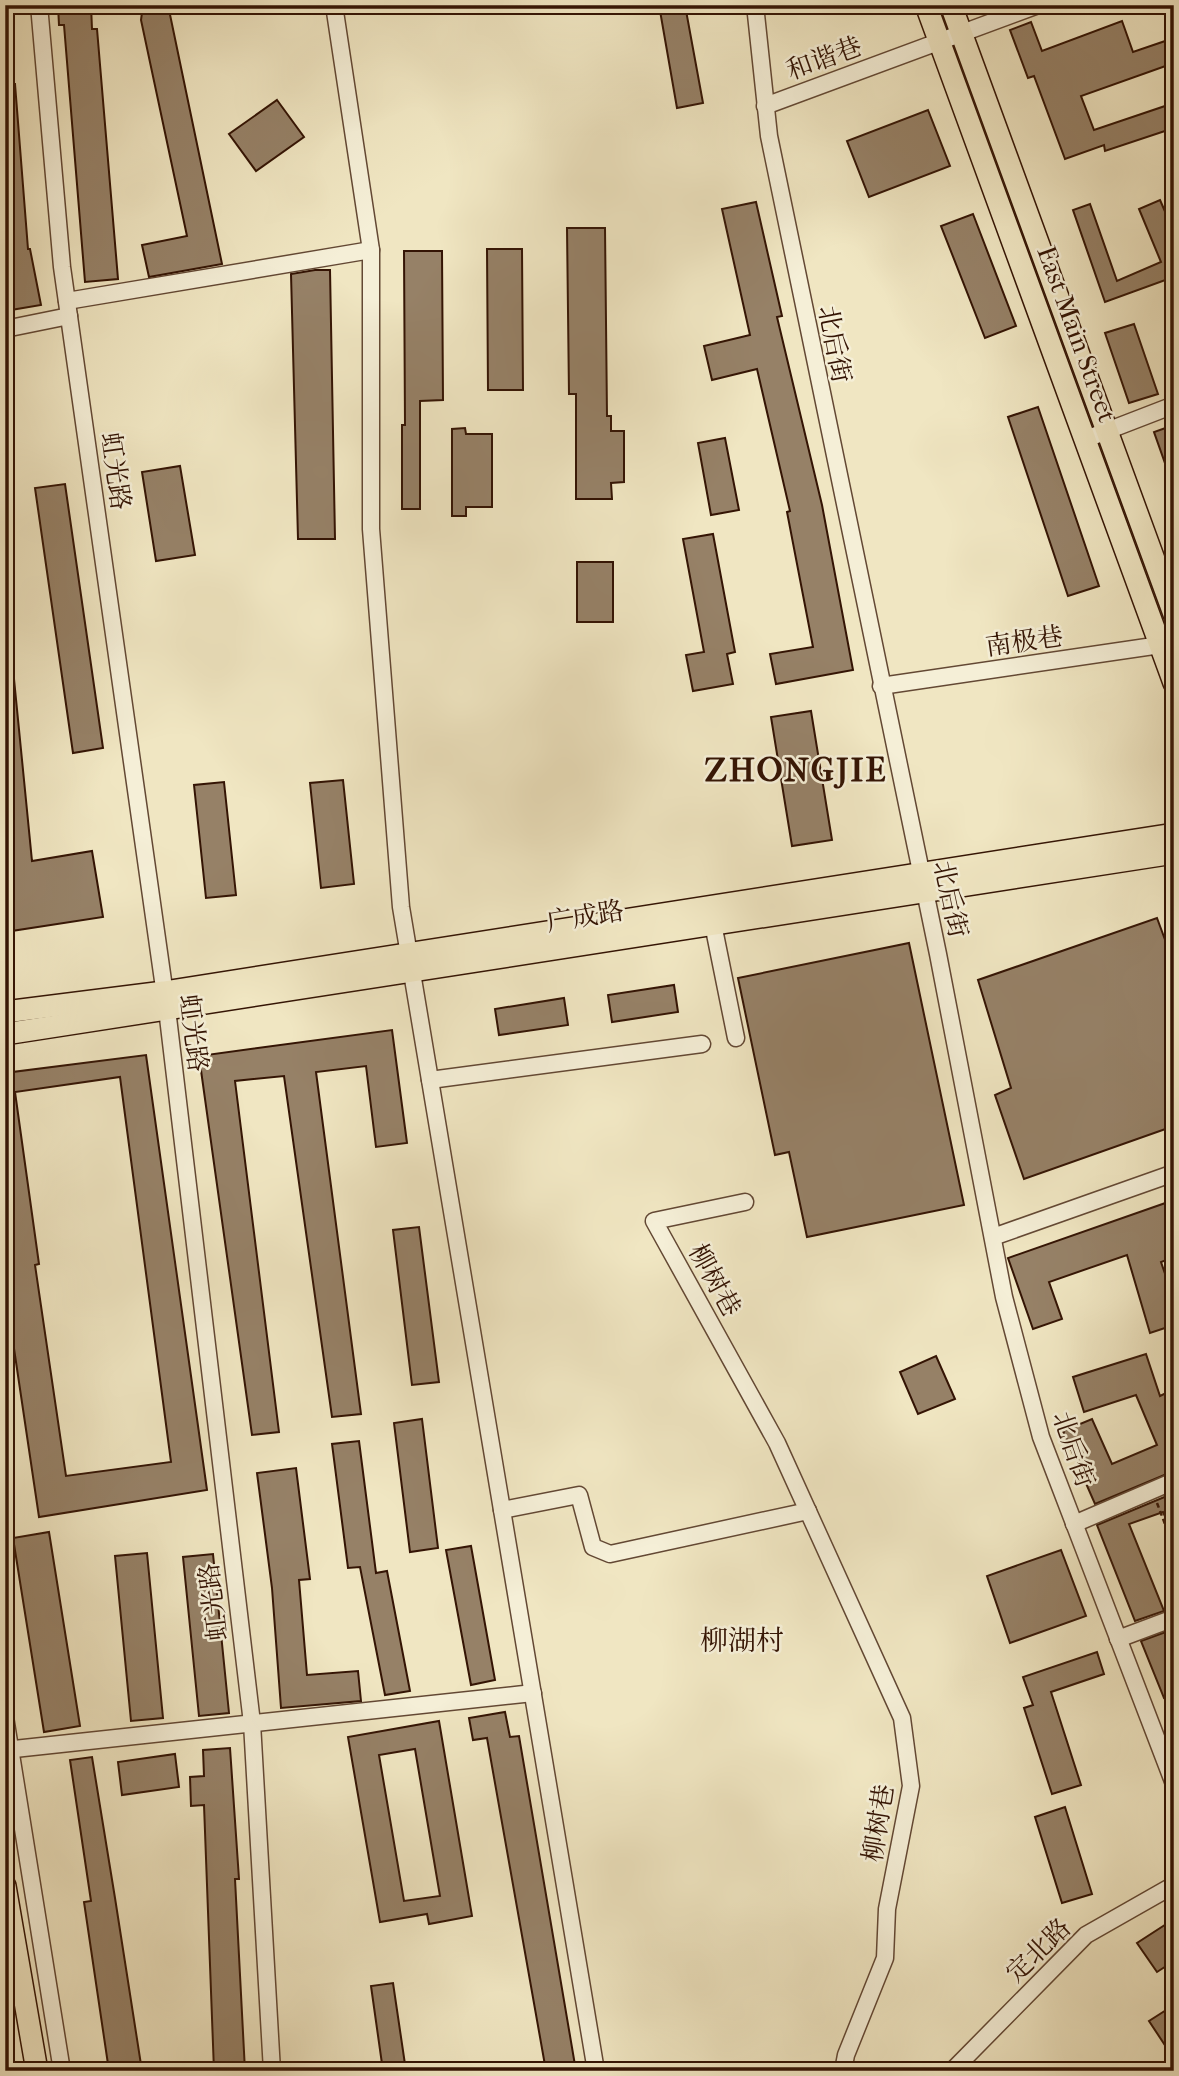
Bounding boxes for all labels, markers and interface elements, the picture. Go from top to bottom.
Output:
street label: 和谐巷 [782,31,866,86]
street label: East Main Street [1030,242,1123,427]
street label: 北后街 [812,303,857,385]
street label: 虹光路 [95,430,136,512]
street label: 南极巷 [983,621,1065,662]
district label: ZHONGJIE [704,751,888,790]
street label: 北后街 [927,858,974,940]
street label: 广成路 [544,895,626,938]
street label: 虹光路 [173,992,214,1074]
street label: 柳树巷 [682,1239,747,1322]
street label: 北后街 [1046,1407,1101,1491]
street label: 虹光路 [193,1561,234,1643]
district label: 柳湖村 [700,1624,784,1657]
street label: 柳树巷 [857,1782,900,1864]
street label: 定北路 [1000,1912,1077,1989]

